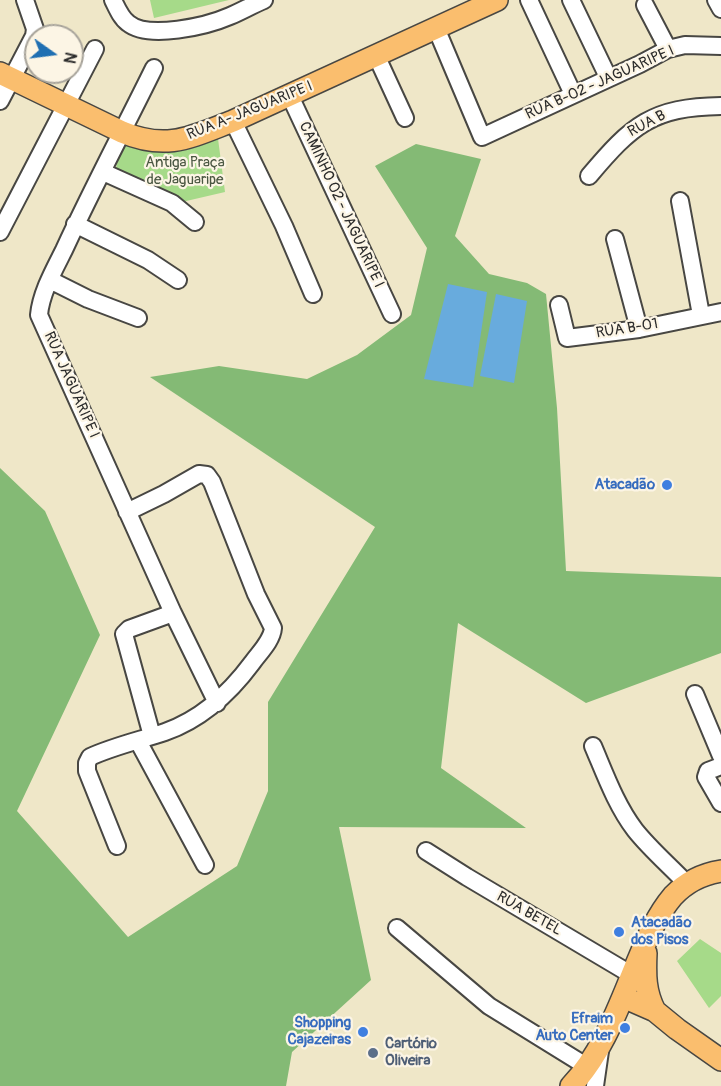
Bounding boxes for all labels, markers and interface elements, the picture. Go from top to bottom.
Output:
north arrow [24,24,84,84]
street label: RUA B-02 - JAGUARIPE I [523,42,677,124]
text: N [59,50,81,66]
street label: RUA A- JAGUARIPE I [185,78,315,144]
street label: RUA B [625,107,669,141]
street label: CAMINHO 02 - JAGUARIPE I [295,119,387,291]
park label: Antiga Praça de Jaguaripe [145,154,225,189]
street label: RUA B-01 [595,315,659,343]
street label: RUA JAGUARIPE I [39,329,103,441]
place label: Atacadão [595,476,655,494]
marker: Atacadão [660,478,674,492]
street label: RUA BETEL [493,888,565,940]
place label: Atacadão dos Pisos [631,914,691,949]
marker: Atacadão dos Pisos [612,925,626,939]
place label: Efraim Auto Center [535,1010,613,1045]
place label: Shopping Cajazeiras [287,1014,351,1049]
marker: Efraim Auto Center [618,1021,632,1035]
marker: Shopping Cajazeiras [356,1025,370,1039]
place label: Cartório Oliveira [385,1035,437,1070]
marker: Cartório Oliveira [366,1046,380,1060]

